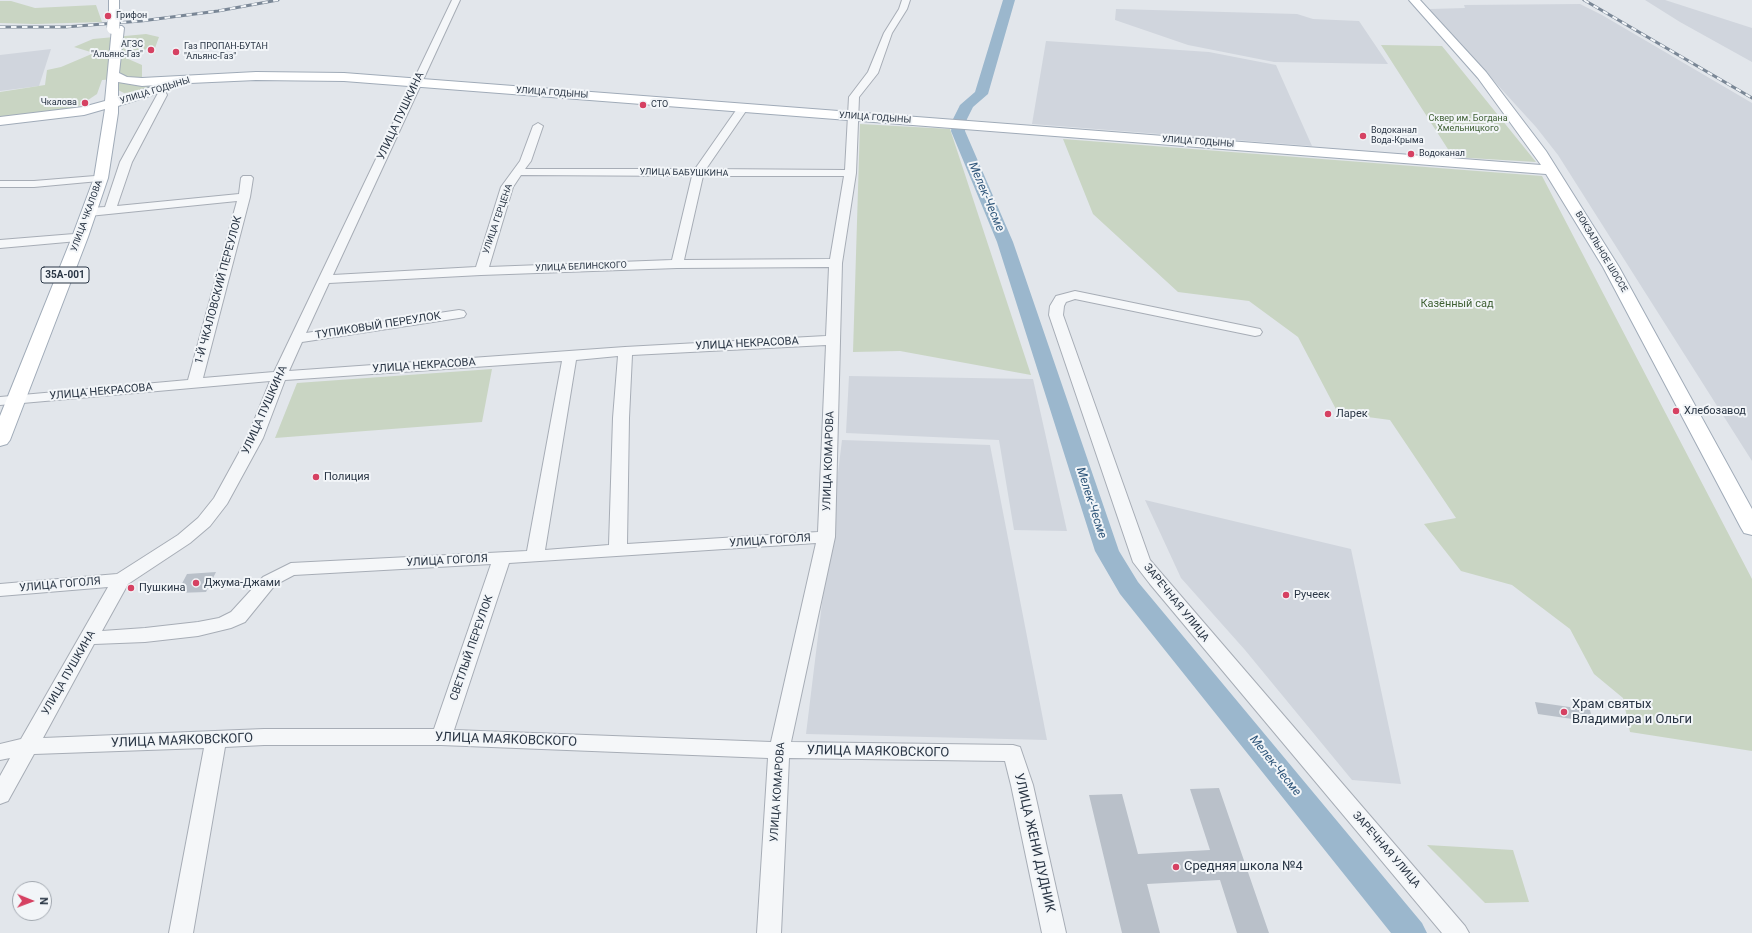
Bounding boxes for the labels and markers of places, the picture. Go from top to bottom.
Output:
marker: Грифон [103,11,113,21]
place label: Грифон [116,11,147,21]
place label: АГЗС "Альянс-Газ" [91,40,143,61]
place label: Газ ПРОПАН-БУТАН "Альянс-Газ" [184,42,268,63]
marker: АГЗС "Альянс-Газ" [146,45,156,55]
marker: Газ ПРОПАН-БУТАН "Альянс-Газ" [171,47,181,57]
place label: Чкалова [41,98,77,108]
marker: Чкалова [80,98,90,108]
marker: СТО [638,100,648,110]
place label: СТО [651,100,668,110]
place label: Водоканал Вода-Крыма [1371,126,1424,147]
marker: Водоканал Вода-Крыма [1358,131,1368,141]
marker: Водоканал [1406,149,1416,159]
place label: Водоканал [1419,149,1465,159]
place label: Хлебозавод [1684,404,1746,418]
marker: Хлебозавод [1671,406,1681,416]
place label: Ларек [1336,407,1368,421]
marker: Ларек [1323,409,1333,419]
place label: Полиция [324,470,370,484]
marker: Полиция [311,472,321,482]
place label: Джума-Джами [204,576,280,590]
marker: Джума-Джами [191,578,201,588]
place label: Пушкина [139,581,186,595]
marker: Пушкина [126,583,136,593]
place label: Ручеек [1294,588,1330,602]
marker: Ручеек [1281,590,1291,600]
place label: Храм святых Владимира и Ольги [1572,697,1692,728]
marker: Храм святых Владимира и Ольги [1559,707,1569,717]
place label: Средняя школа №4 [1184,859,1303,875]
marker: Средняя школа №4 [1171,862,1181,872]

